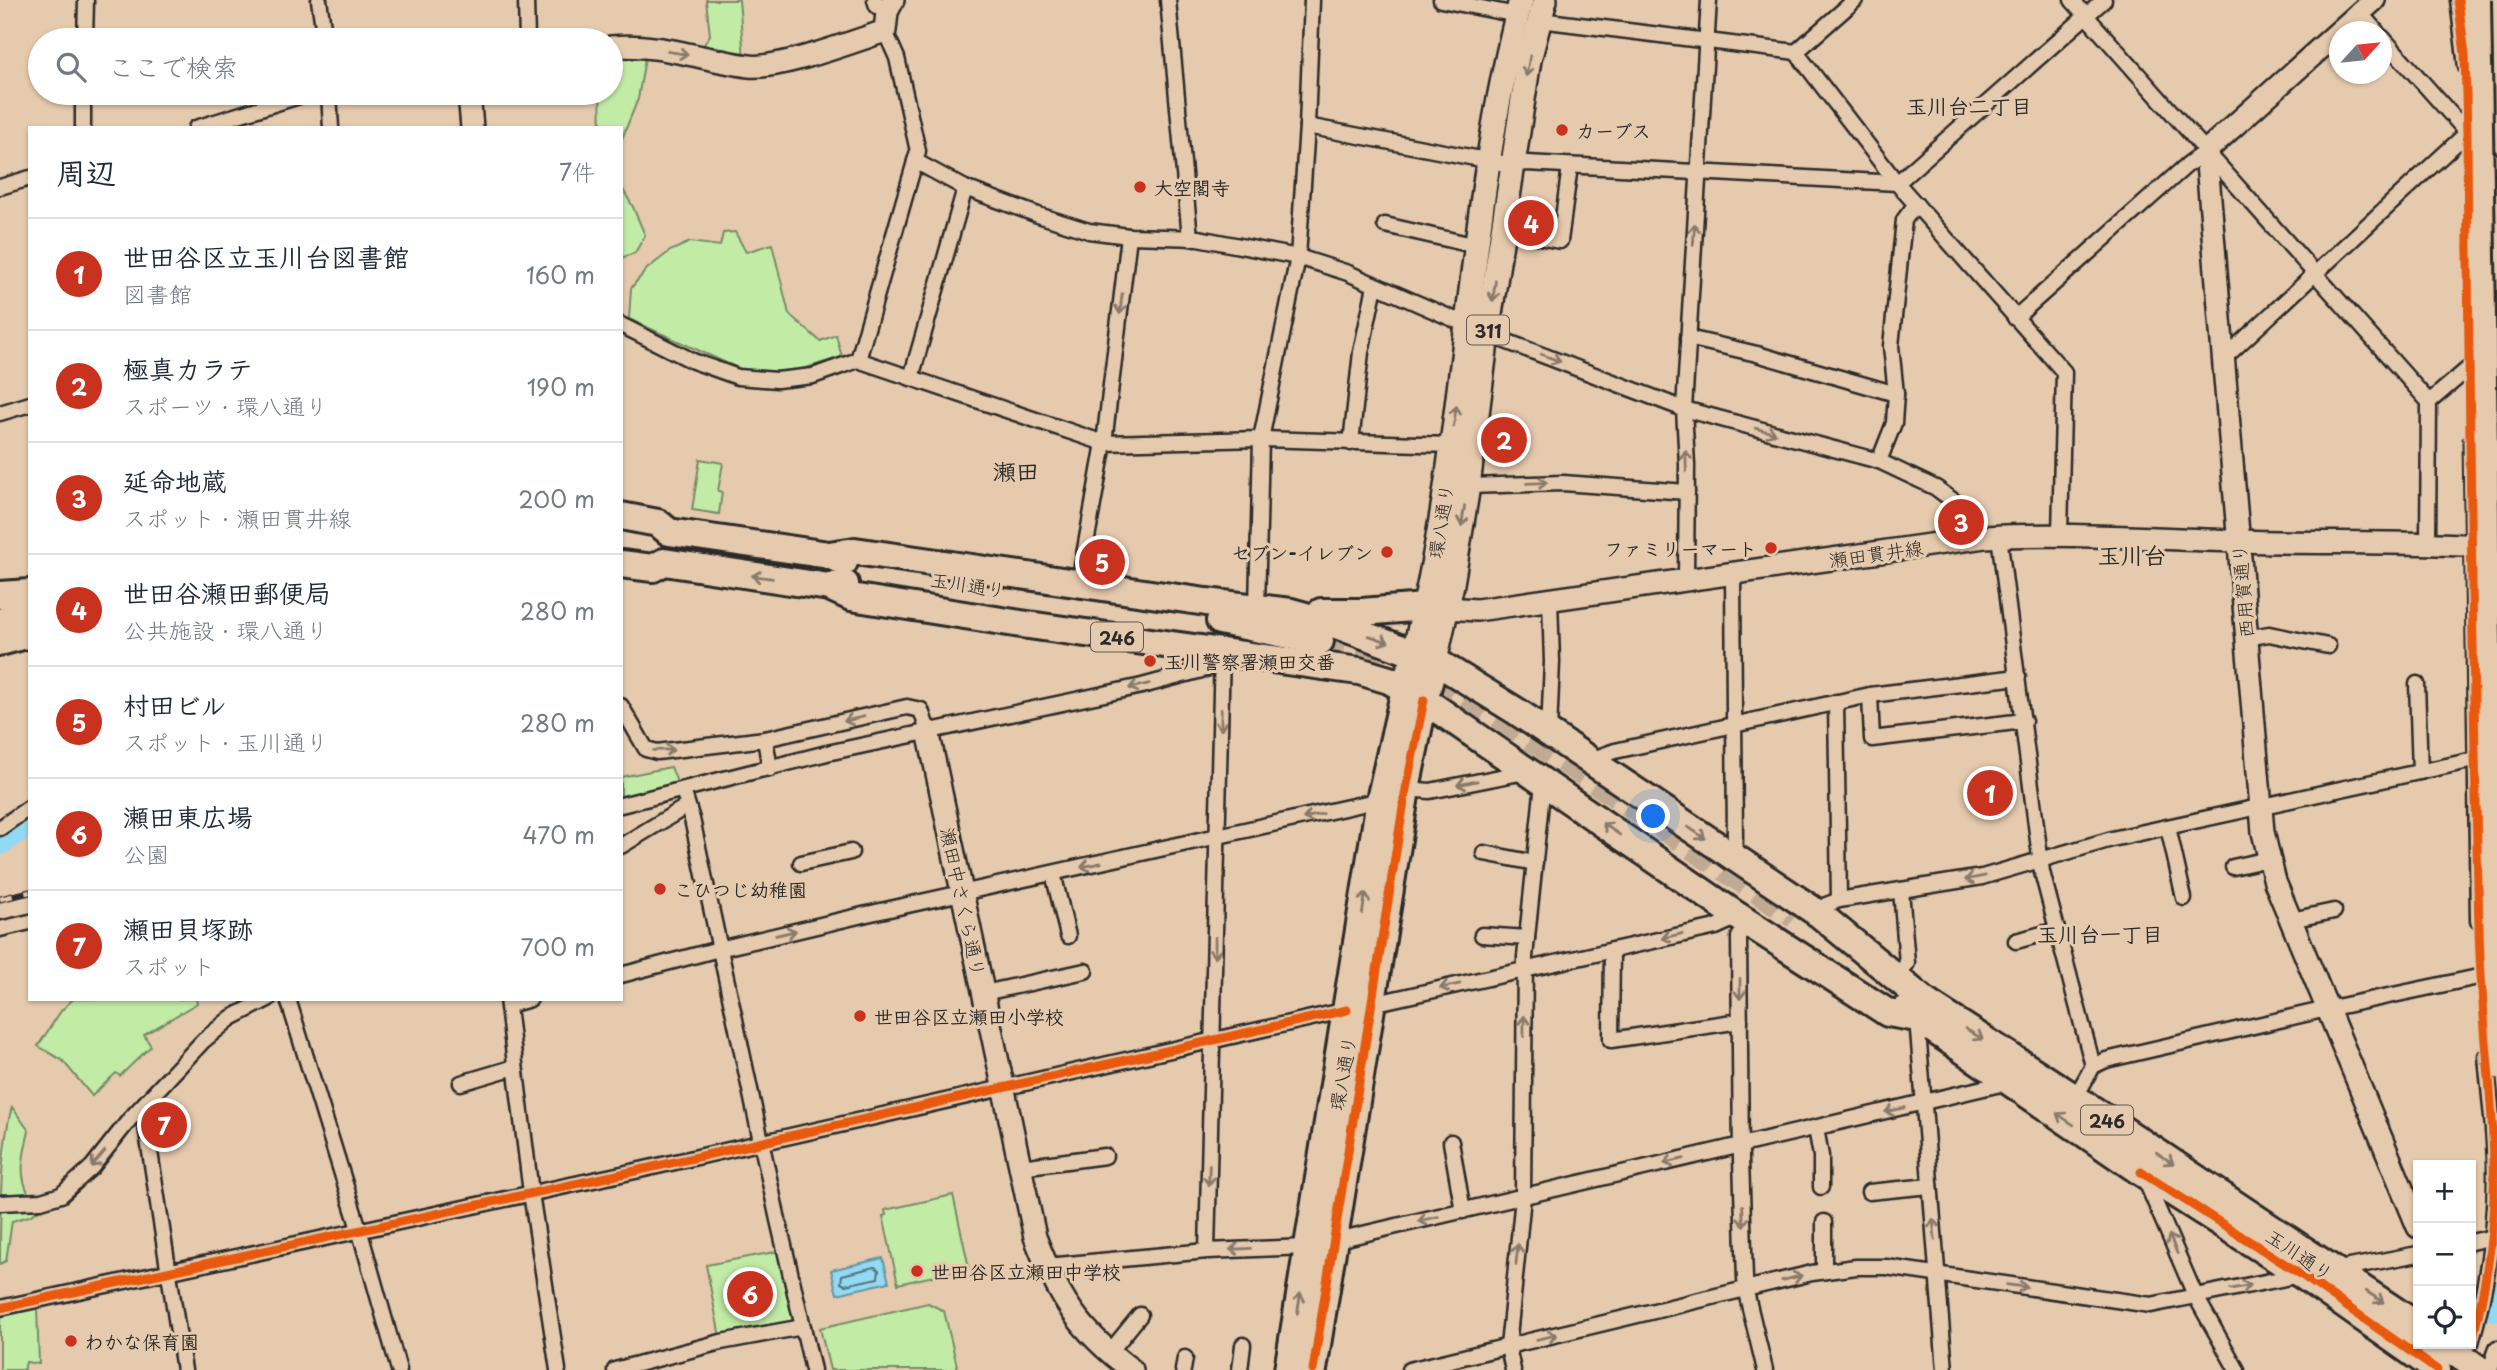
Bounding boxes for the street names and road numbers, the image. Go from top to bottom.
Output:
road number: 311 [1467,316,1509,344]
street label: 環八通り [1420,481,1460,561]
street label: 瀬田貫井線 [1827,533,1925,573]
street label: 西用賀通り [2224,542,2260,640]
street label: 玉川通り [928,564,1008,604]
road number: 246 [1091,622,1143,652]
street label: 瀬田中さくら通り [935,825,993,979]
street label: 環八通り [1322,1033,1362,1113]
road number: 246 [2081,1106,2133,1134]
street label: 玉川通り [2261,1221,2339,1287]

